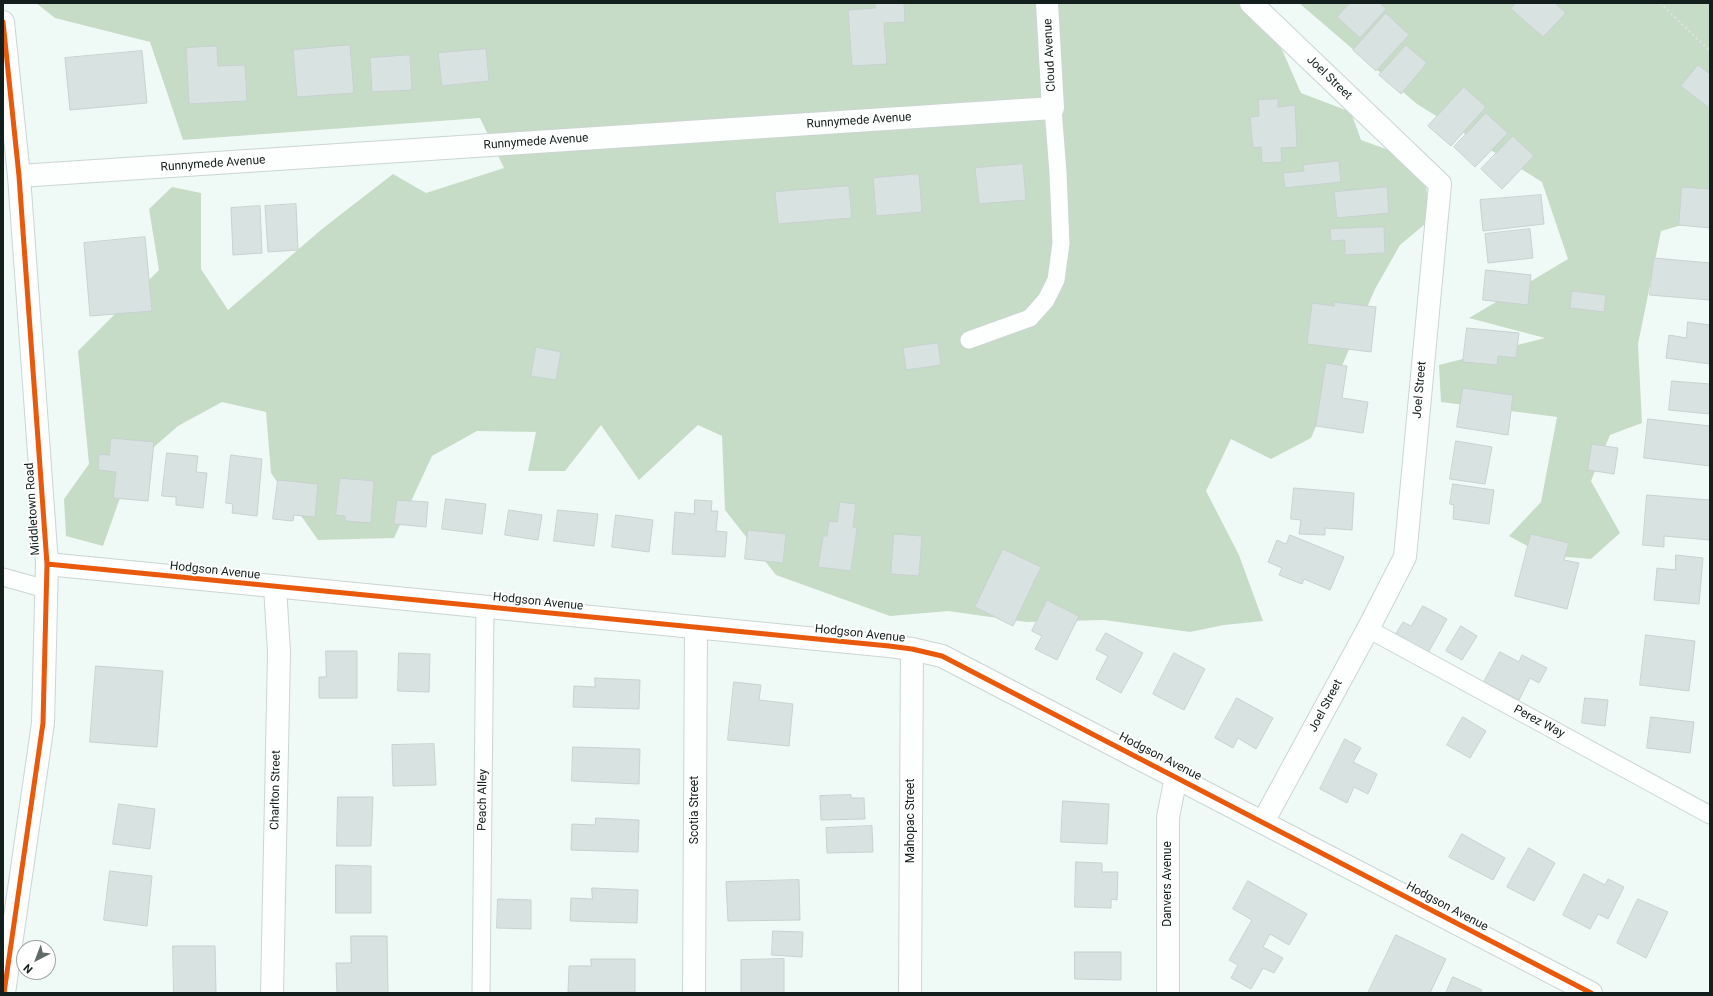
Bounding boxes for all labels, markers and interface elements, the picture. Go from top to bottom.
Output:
street label: Cloud Avenue [1041,18,1059,92]
street label: Joel Street [1303,53,1355,103]
street label: Runnymede Avenue [806,110,912,132]
street label: Runnymede Avenue [483,131,589,153]
street label: Runnymede Avenue [160,153,266,175]
street label: Joel Street [1410,361,1430,419]
street label: Middletown Road [23,462,43,556]
street label: Hodgson Avenue [169,559,261,583]
street label: Hodgson Avenue [492,590,584,614]
street label: Hodgson Avenue [814,622,906,646]
street label: Joel Street [1306,677,1346,735]
street label: Perez Way [1511,703,1567,741]
street label: Hodgson Avenue [1116,730,1204,784]
street label: Charlton Street [268,750,284,830]
street label: Peach Alley [475,769,491,831]
street label: Scotia Street [688,776,702,844]
street label: Mahopac Street [904,779,918,863]
street label: Danvers Avenue [1161,841,1175,927]
street label: Hodgson Avenue [1404,879,1490,935]
north arrow [16,940,56,980]
text: N [21,961,36,976]

